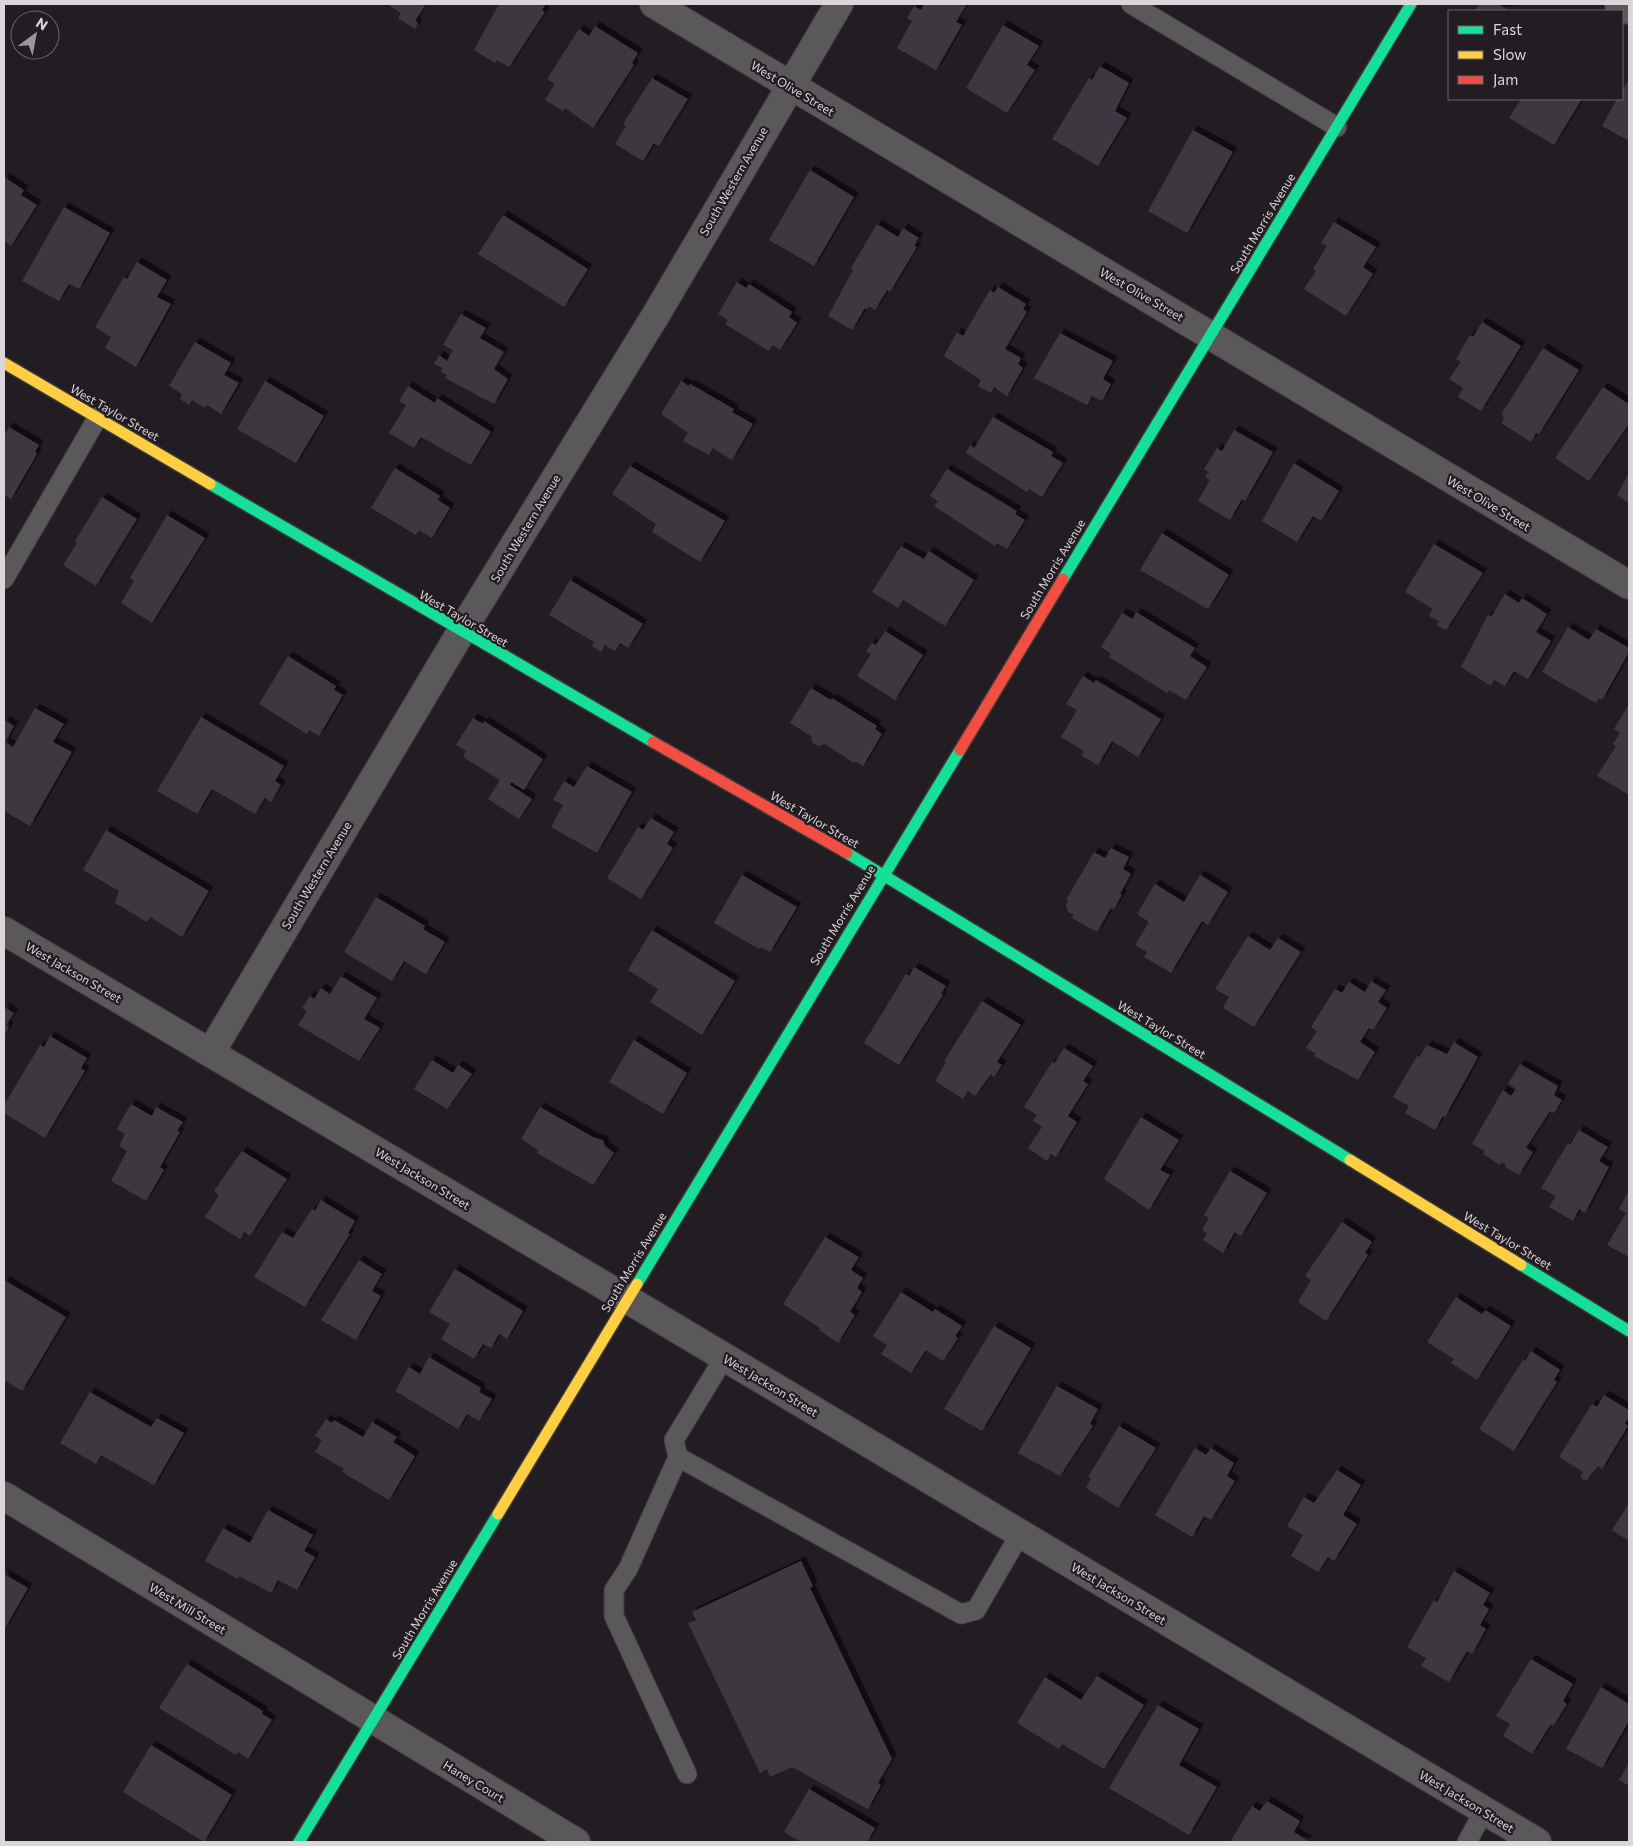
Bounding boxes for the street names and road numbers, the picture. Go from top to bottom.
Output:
street label: West Olive Street [749,58,837,118]
street label: South Western Avenue [696,124,770,238]
street label: South Morris Avenue [1227,171,1297,275]
street label: West Olive Street [1097,264,1187,324]
street label: West Taylor Street [68,381,162,443]
street label: South Western Avenue [487,472,563,584]
street label: West Olive Street [1445,473,1533,533]
street label: South Morris Avenue [1017,517,1087,621]
street label: West Taylor Street [417,587,511,649]
street label: West Taylor Street [768,788,862,850]
street label: South Western Avenue [278,819,354,931]
street label: South Morris Avenue [807,863,877,967]
street label: West Jackson Street [23,939,124,1006]
street label: West Taylor Street [1115,997,1209,1061]
street label: West Jackson Street [372,1144,473,1213]
street label: West Taylor Street [1461,1208,1555,1272]
street label: South Morris Avenue [598,1210,668,1314]
street label: West Jackson Street [720,1351,821,1420]
street label: South Morris Avenue [389,1557,459,1661]
street label: West Jackson Street [1068,1559,1169,1628]
street label: West Mill Street [147,1580,229,1637]
street label: Haney Court [441,1757,507,1805]
street label: West Jackson Street [1416,1767,1517,1836]

